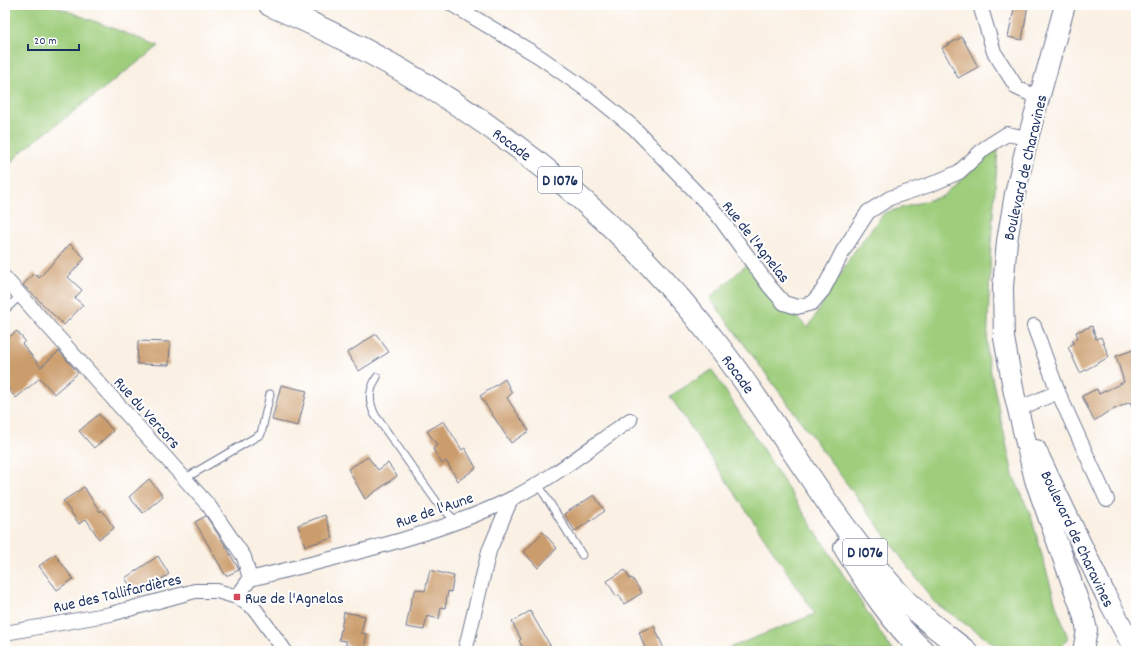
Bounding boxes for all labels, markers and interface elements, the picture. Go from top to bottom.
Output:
scale bar [28,26,79,52]
text: 20 m [34,33,57,50]
street label: Boulevard de Charavines [998,92,1054,243]
street label: Rocade [487,123,535,168]
road number: D 1076 [538,167,582,193]
street label: Rue de l'Agnelas [716,197,795,289]
street label: Rocade [715,351,759,399]
street label: Rue du Vercors [107,372,185,455]
street label: Boulevard de Charavines [1034,467,1119,612]
street label: Rue de l'Aune [393,487,477,535]
road number: D 1076 [843,539,887,565]
street label: Rue des Tallifardières [51,568,184,620]
place label: Rue de l'Agnelas [245,588,344,611]
marker: Rue de l'Agnelas [232,592,242,602]

